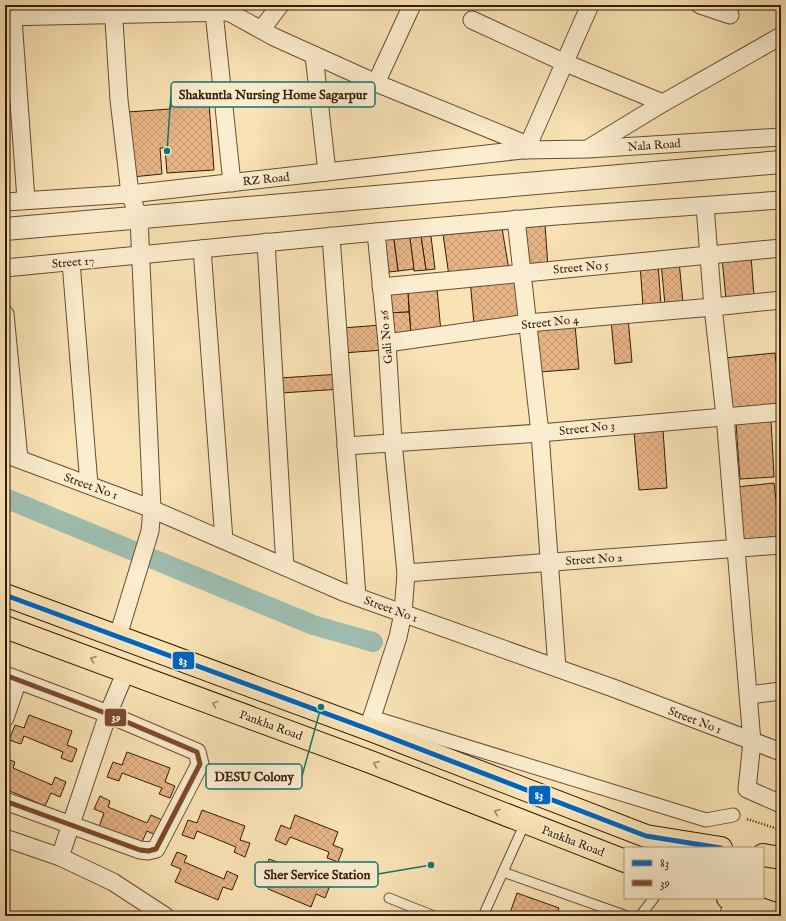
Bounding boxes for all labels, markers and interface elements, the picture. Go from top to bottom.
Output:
callout: Shakuntla Nursing Home Sagarpur [171,82,375,107]
text: Shakuntla Nursing Home Sagarpur [179,87,367,104]
street label: Nala Road [627,136,682,155]
street label: RZ Road [242,170,291,189]
street label: Street 17 [51,253,95,272]
street label: Street No 5 [553,258,610,277]
street label: Gali No 26 [377,309,396,364]
street label: Street No 4 [521,312,580,333]
street label: Street No 3 [558,418,616,439]
street label: Street No 1 [62,470,120,503]
street label: Street No 2 [565,550,623,569]
street label: Street No 1 [362,593,420,626]
line badge: 83 [172,651,195,670]
text: 83 [179,655,187,669]
one-way arrow [90,656,97,664]
one-way arrow [212,701,219,709]
street label: Street No 1 [666,703,724,738]
street label: Pankha Road [237,707,305,744]
line badge: 39 [104,708,127,727]
text: 39 [112,711,121,725]
one-way arrow [373,760,380,768]
callout: DESU Colony [206,764,302,789]
text: DESU Colony [214,769,294,786]
line badge: 83 [528,785,551,805]
text: 83 [535,789,543,803]
one-way arrow [494,808,501,816]
street label: Pankha Road [539,823,607,861]
legend [624,847,764,899]
text: 83 [660,856,669,871]
callout: Sher Service Station [255,862,378,887]
text: Sher Service Station [264,867,370,884]
text: 39 [660,876,670,891]

